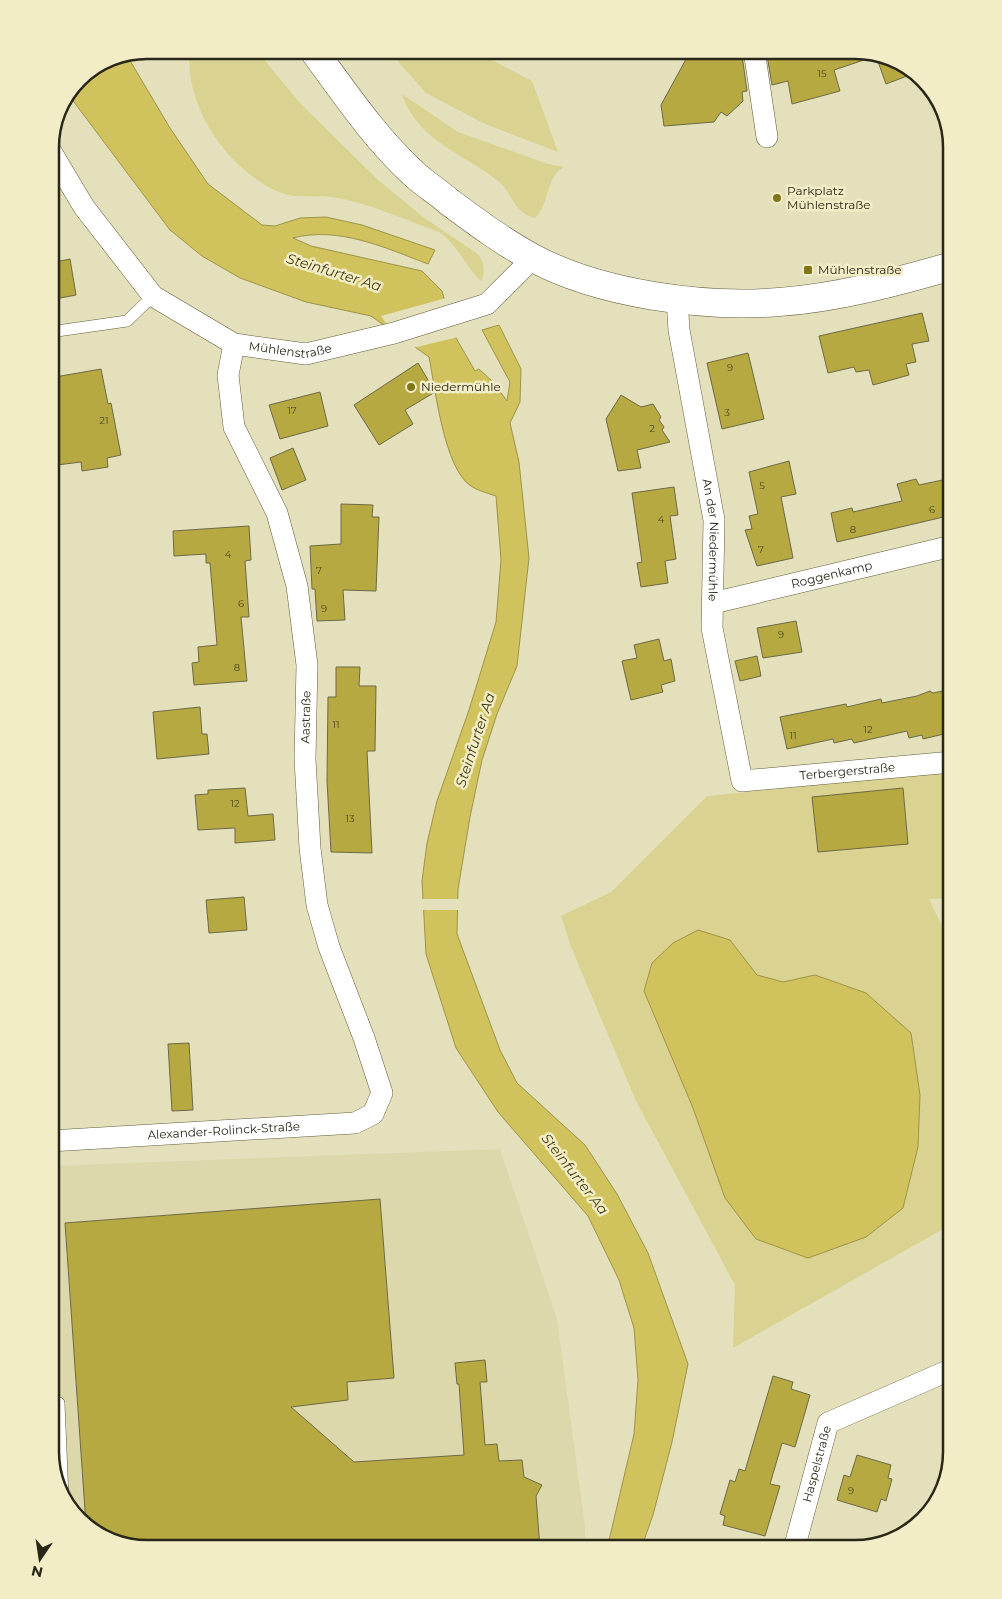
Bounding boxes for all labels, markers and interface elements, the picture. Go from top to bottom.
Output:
house number: 15 [817,67,827,80]
place label: Parkplatz Mühlenstraße [787,183,871,212]
marker: Parkplatz Mühlenstraße [771,192,783,204]
water label: Steinfurter Aa [284,249,384,295]
place label: Mühlenstraße [818,262,902,277]
marker: Mühlenstraße [802,264,814,276]
street label: Mühlenstraße [248,338,333,361]
house number: 9 [727,361,733,374]
place label: Niedermühle [421,379,501,394]
marker: Niedermühle [405,381,417,393]
house number: 17 [287,404,297,417]
house number: 3 [724,406,730,419]
house number: 21 [99,414,109,427]
house number: 2 [649,422,655,435]
street label: An der Niedermühle [700,477,722,601]
house number: 5 [759,479,765,492]
house number: 6 [929,503,935,516]
house number: 4 [658,513,665,526]
house number: 8 [850,523,856,536]
house number: 7 [758,543,764,556]
house number: 4 [225,548,232,561]
street label: Roggenkamp [789,557,874,591]
house number: 7 [316,564,322,577]
house number: 6 [238,597,244,610]
house number: 9 [321,602,327,615]
house number: 9 [778,628,784,641]
house number: 8 [234,661,240,674]
street label: Aastraße [297,690,313,744]
water label: Steinfurter Aa [451,690,499,790]
house number: 11 [332,718,340,731]
house number: 12 [863,723,873,736]
house number: 11 [789,729,797,742]
street label: Terbergerstraße [799,759,896,783]
house number: 12 [230,797,240,810]
house number: 13 [345,812,355,825]
street label: Alexander-Rolinck-Straße [147,1118,300,1142]
water label: Steinfurter Aa [538,1130,612,1218]
street label: Haspelstraße [799,1424,834,1504]
house number: 9 [848,1484,854,1497]
north arrow [15,1534,65,1584]
text: N [30,1562,45,1582]

